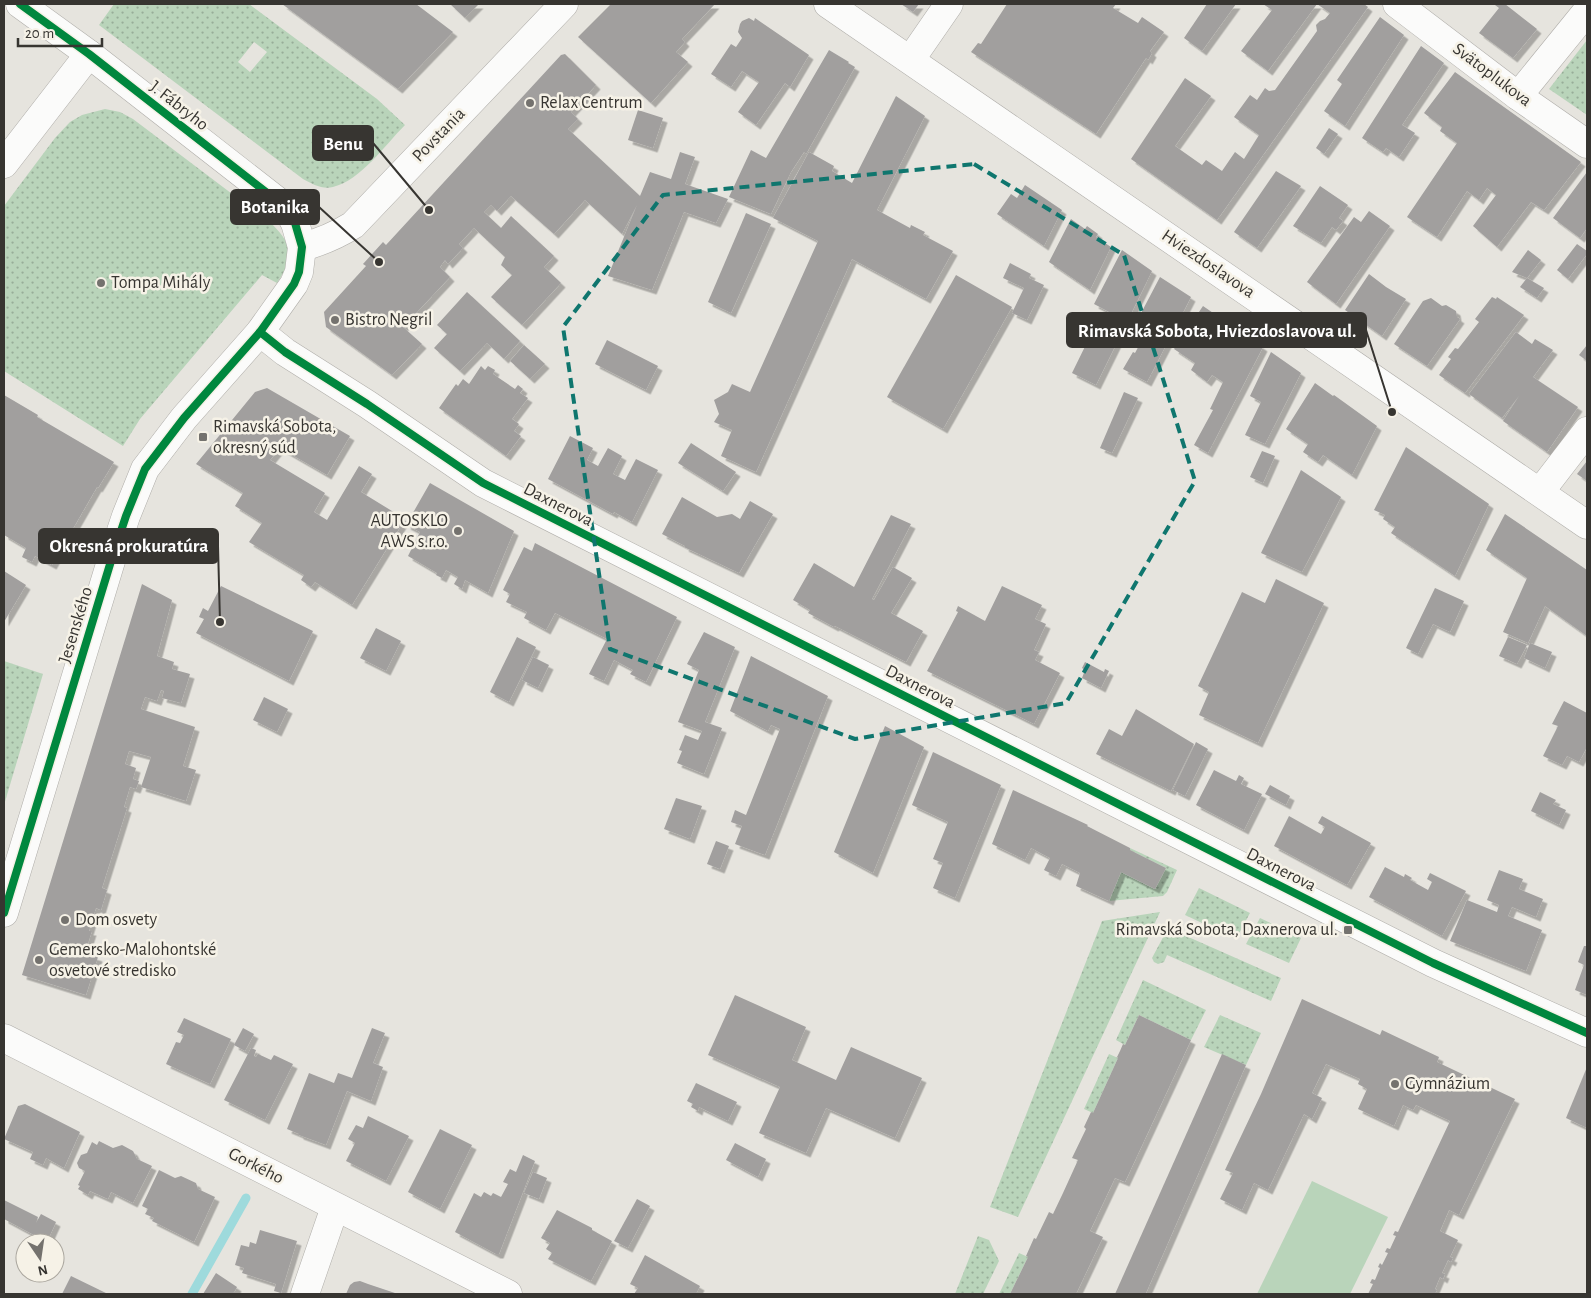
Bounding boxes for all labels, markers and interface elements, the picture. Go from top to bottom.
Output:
scale bar [18,15,101,47]
text: 20 m [25,26,54,41]
street label: Svätoplukova [1449,40,1535,110]
street label: J. Fábryho [146,78,212,134]
place label: Relax Centrum [540,94,643,112]
marker: Relax Centrum [524,97,536,109]
street label: Povstania [409,105,469,165]
callout: Benu [313,126,373,160]
text: Benu [323,135,363,154]
callout: Botanika [231,190,319,224]
text: Botanika [241,198,309,217]
street label: Hviezdoslavova [1158,226,1258,302]
place label: Tompa Mihály [111,274,211,292]
marker: Tompa Mihály [95,277,107,289]
place label: Bistro Negril [345,311,432,329]
callout: Rimavská Sobota, Hviezdoslavova ul. [1067,313,1366,347]
marker: Bistro Negril [329,314,341,326]
text: Rimavská Sobota, Hviezdoslavova ul. [1078,322,1356,341]
place label: Rimavská Sobota, okresný súd [213,418,336,457]
marker: Rimavská Sobota, okresný súd [197,431,209,443]
street label: Daxnerova [520,480,596,530]
place label: AUTOSKLO AWS s.r.o. [370,512,448,551]
marker: AUTOSKLO AWS s.r.o. [452,525,464,537]
callout: Okresná prokuratúra [39,529,218,563]
text: Okresná prokuratúra [50,537,208,556]
street label: Jesenského [56,585,96,665]
street label: Daxnerova [882,662,958,712]
street label: Daxnerova [1243,845,1319,895]
place label: Dom osvety [75,911,158,929]
marker: Dom osvety [59,914,71,926]
place label: Rimavská Sobota, Daxnerova ul. [1115,921,1338,939]
marker: Rimavská Sobota, Daxnerova ul. [1342,924,1354,936]
place label: Gemersko-Malohontské osvetové stredisko [49,941,216,980]
marker: Gemersko-Malohontské osvetové stredisko [33,954,45,966]
place label: Gymnázium [1405,1075,1490,1093]
marker: Gymnázium [1389,1078,1401,1090]
street label: Gorkého [225,1145,287,1188]
north arrow [15,1233,65,1283]
text: N [36,1262,49,1278]

